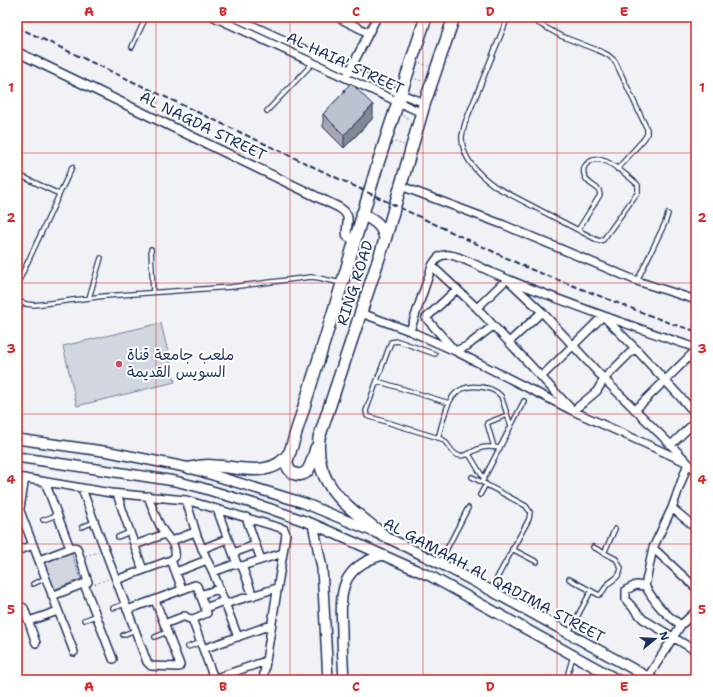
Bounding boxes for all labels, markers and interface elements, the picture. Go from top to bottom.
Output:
text: A [84,3,94,20]
text: B [219,3,227,20]
text: C [352,3,360,20]
text: D [485,3,495,20]
text: E [620,3,629,20]
street label: AL HAIA' STREET [283,27,407,99]
text: 1 [8,79,14,96]
text: 1 [699,79,705,96]
street label: AL NAGDA STREET [136,87,270,165]
text: 2 [6,209,16,226]
text: 2 [697,209,707,226]
street label: RING ROAD [332,238,378,328]
text: 3 [6,340,16,357]
text: 3 [697,340,707,357]
place label: ملعب جامعة قناة السويس القديمة [127,345,234,382]
marker: ملعب جامعة قناة السويس القديمة [114,359,124,369]
text: 4 [6,471,16,488]
text: 4 [697,471,707,488]
street label: AL GAMAAH AL QADIMA STREET [380,513,608,647]
text: 5 [7,601,15,618]
text: 5 [698,601,706,618]
north arrow [635,619,675,659]
text: N [656,630,673,643]
text: A [84,678,94,695]
text: B [219,678,227,695]
text: C [352,678,360,695]
text: D [485,678,495,695]
text: E [620,678,629,695]

